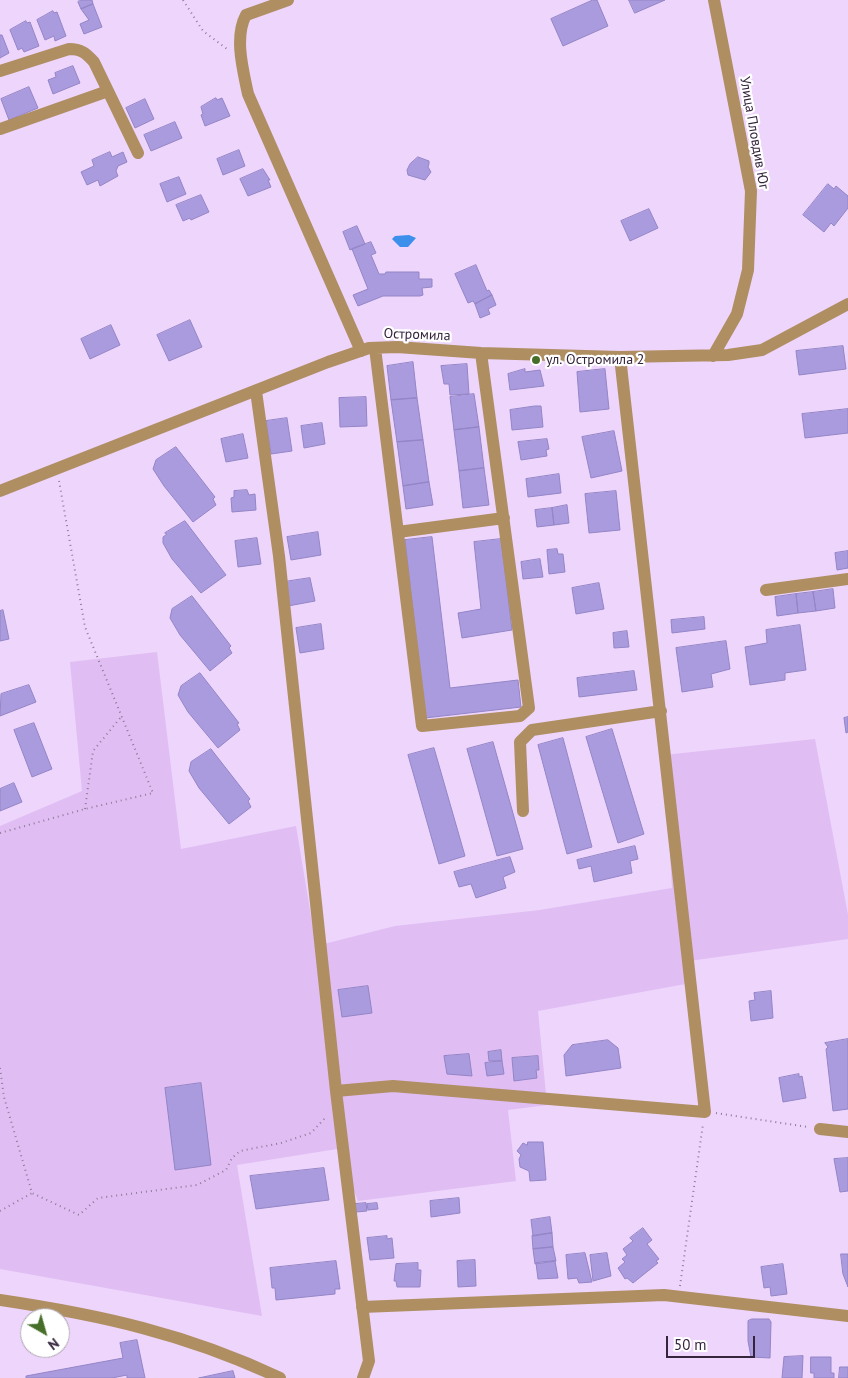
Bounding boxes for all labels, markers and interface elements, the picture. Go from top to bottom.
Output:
street label: Улица Пловдив Юг [736,75,772,191]
street label: Остромила [383,325,451,345]
place label: ул. Остромила 2 [546,352,644,368]
marker: ул. Остромила 2 [530,354,542,366]
north arrow [20,1308,70,1358]
scale bar [668,1326,757,1358]
text: N [44,1334,63,1354]
text: 50 m [674,1335,707,1354]

